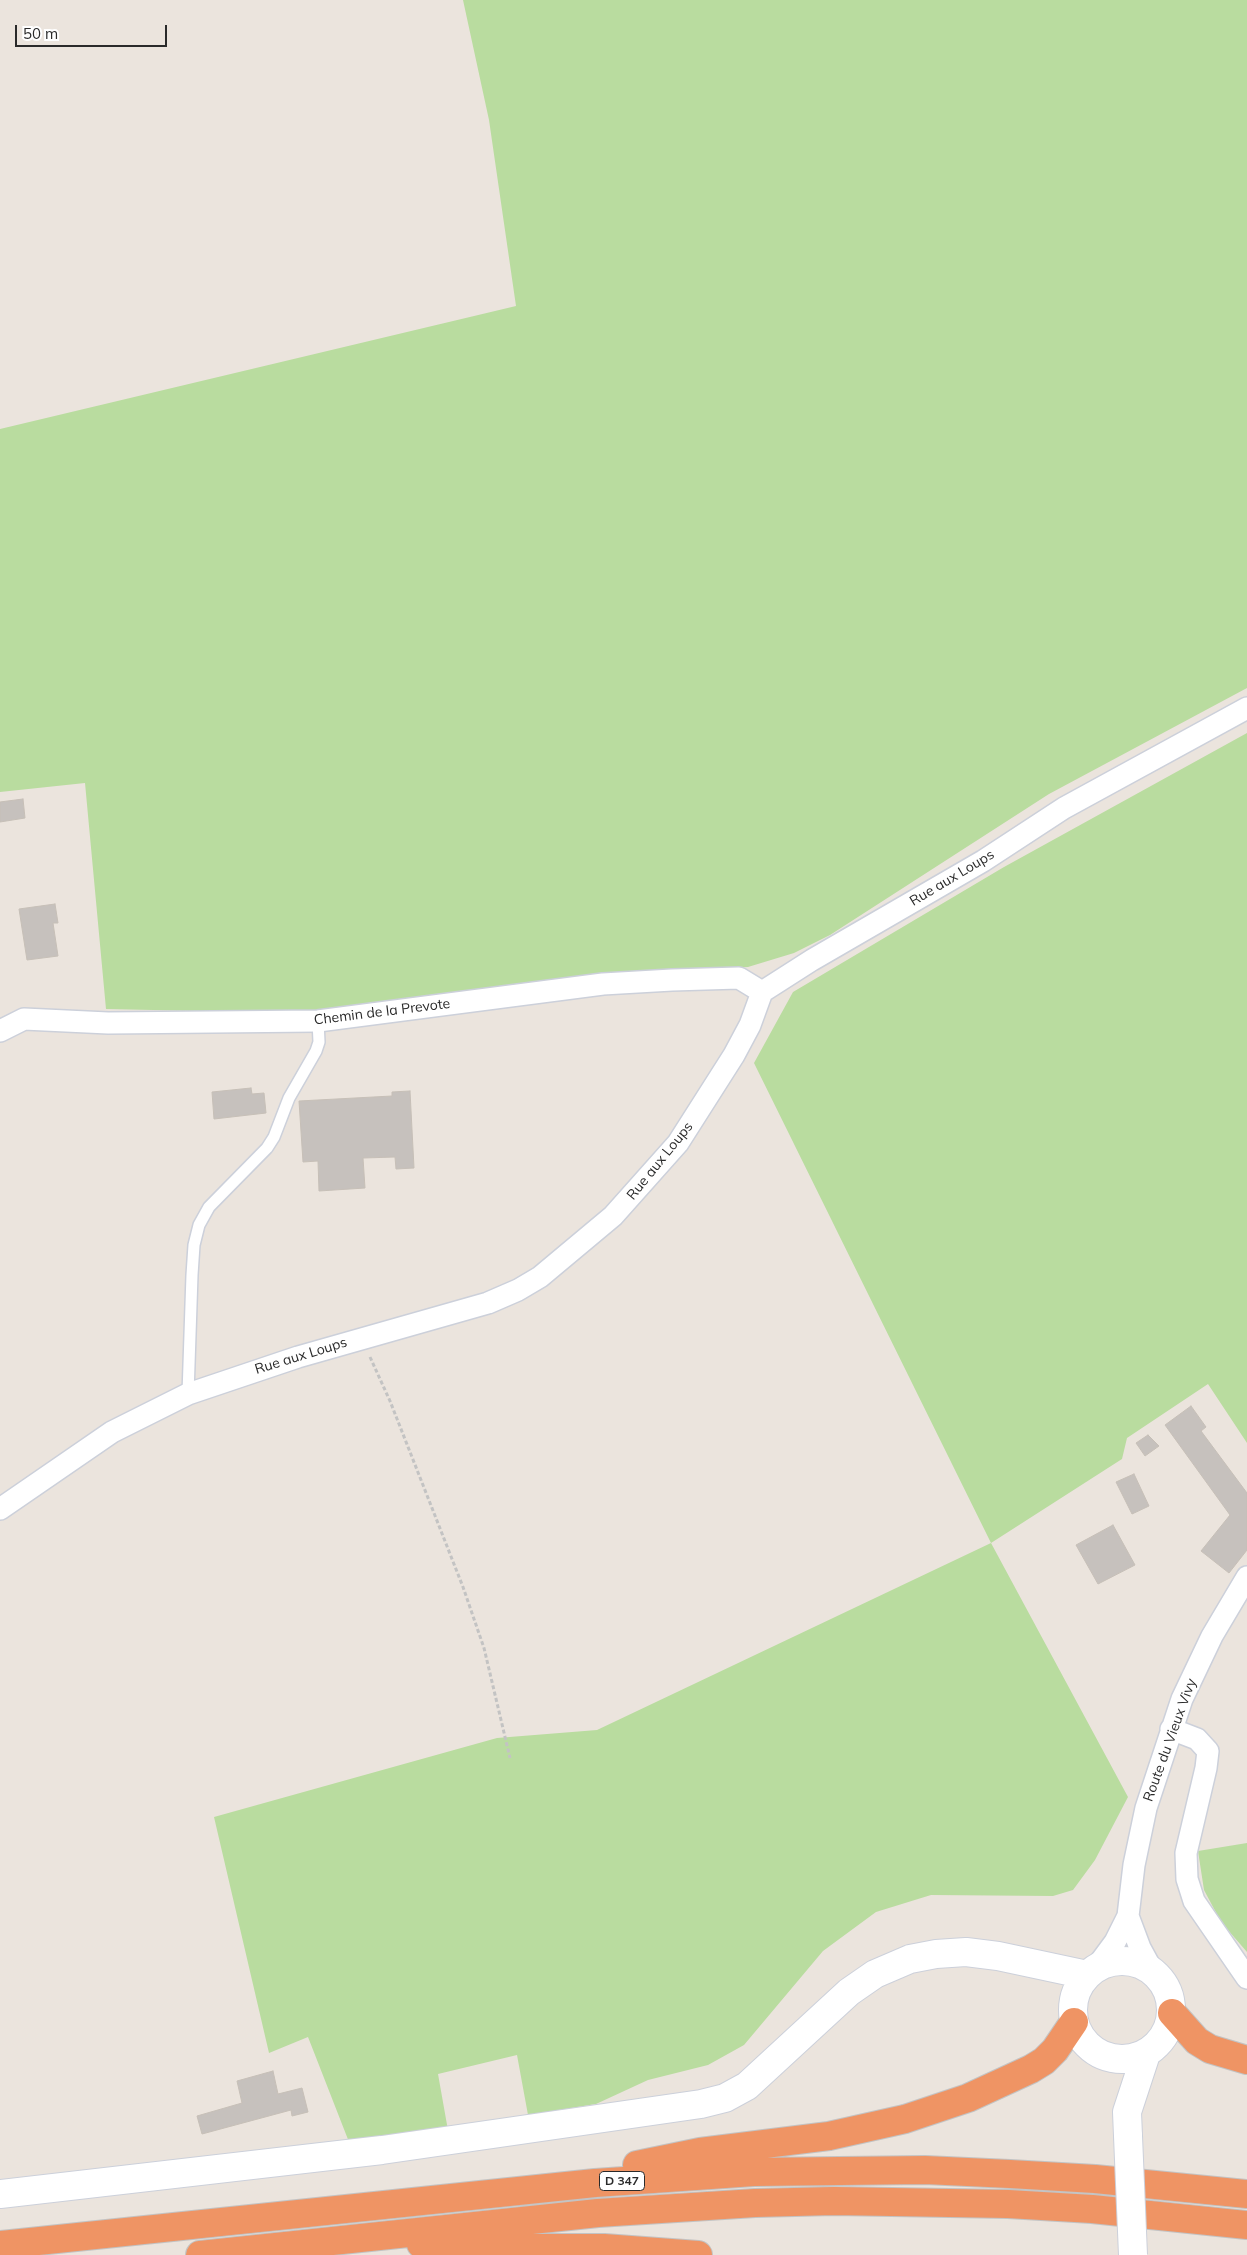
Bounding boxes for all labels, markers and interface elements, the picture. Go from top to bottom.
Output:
scale bar [18,15,170,47]
text: 50 m [23,24,58,43]
street label: Rue aux Loups [907,846,997,910]
street label: Chemin de la Prevote [313,995,451,1029]
street label: Rue aux Loups [623,1119,697,1203]
street label: Rue aux Loups [253,1334,349,1378]
street label: Route du Vieux Vivy [1140,1676,1200,1804]
road number: D 347 [600,2172,644,2190]

